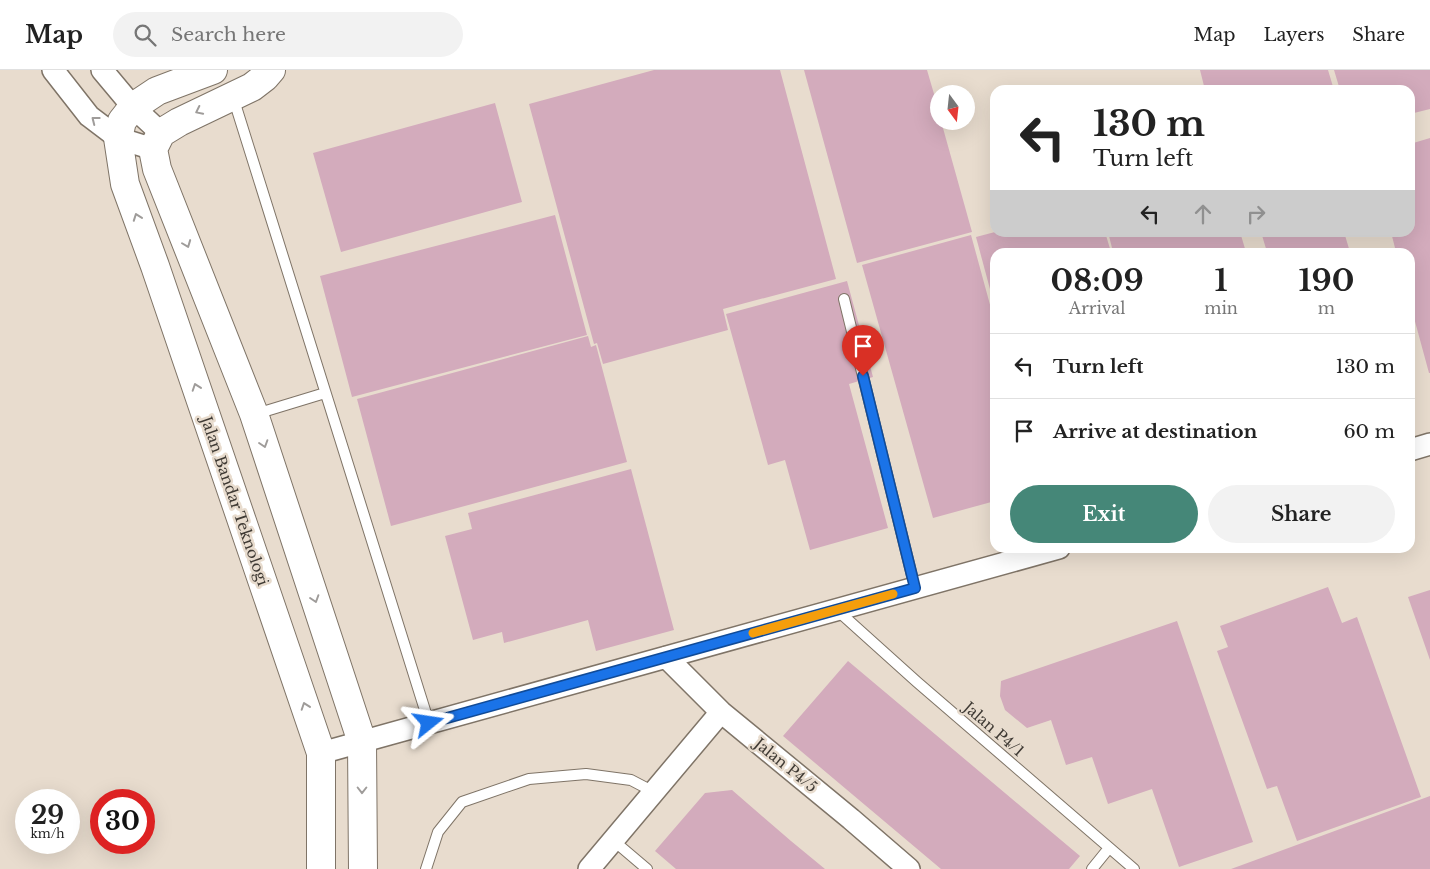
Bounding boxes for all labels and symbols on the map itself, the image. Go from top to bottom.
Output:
north arrow [930,85,975,130]
one-way arrow [196,105,205,115]
one-way arrow [92,118,101,126]
one-way arrow [133,213,143,222]
one-way arrow [181,239,191,248]
pin [842,325,884,376]
one-way arrow [192,383,202,392]
street label: Jalan Bandar Teknologi [196,412,273,588]
one-way arrow [258,440,268,448]
one-way arrow [309,594,319,602]
position arrow [402,696,454,748]
street label: Jalan P4/1 [958,696,1028,760]
one-way arrow [301,703,311,711]
street label: Jalan P4/5 [749,733,821,796]
one-way arrow [357,787,367,795]
speed limit sign: 30 [90,789,155,854]

